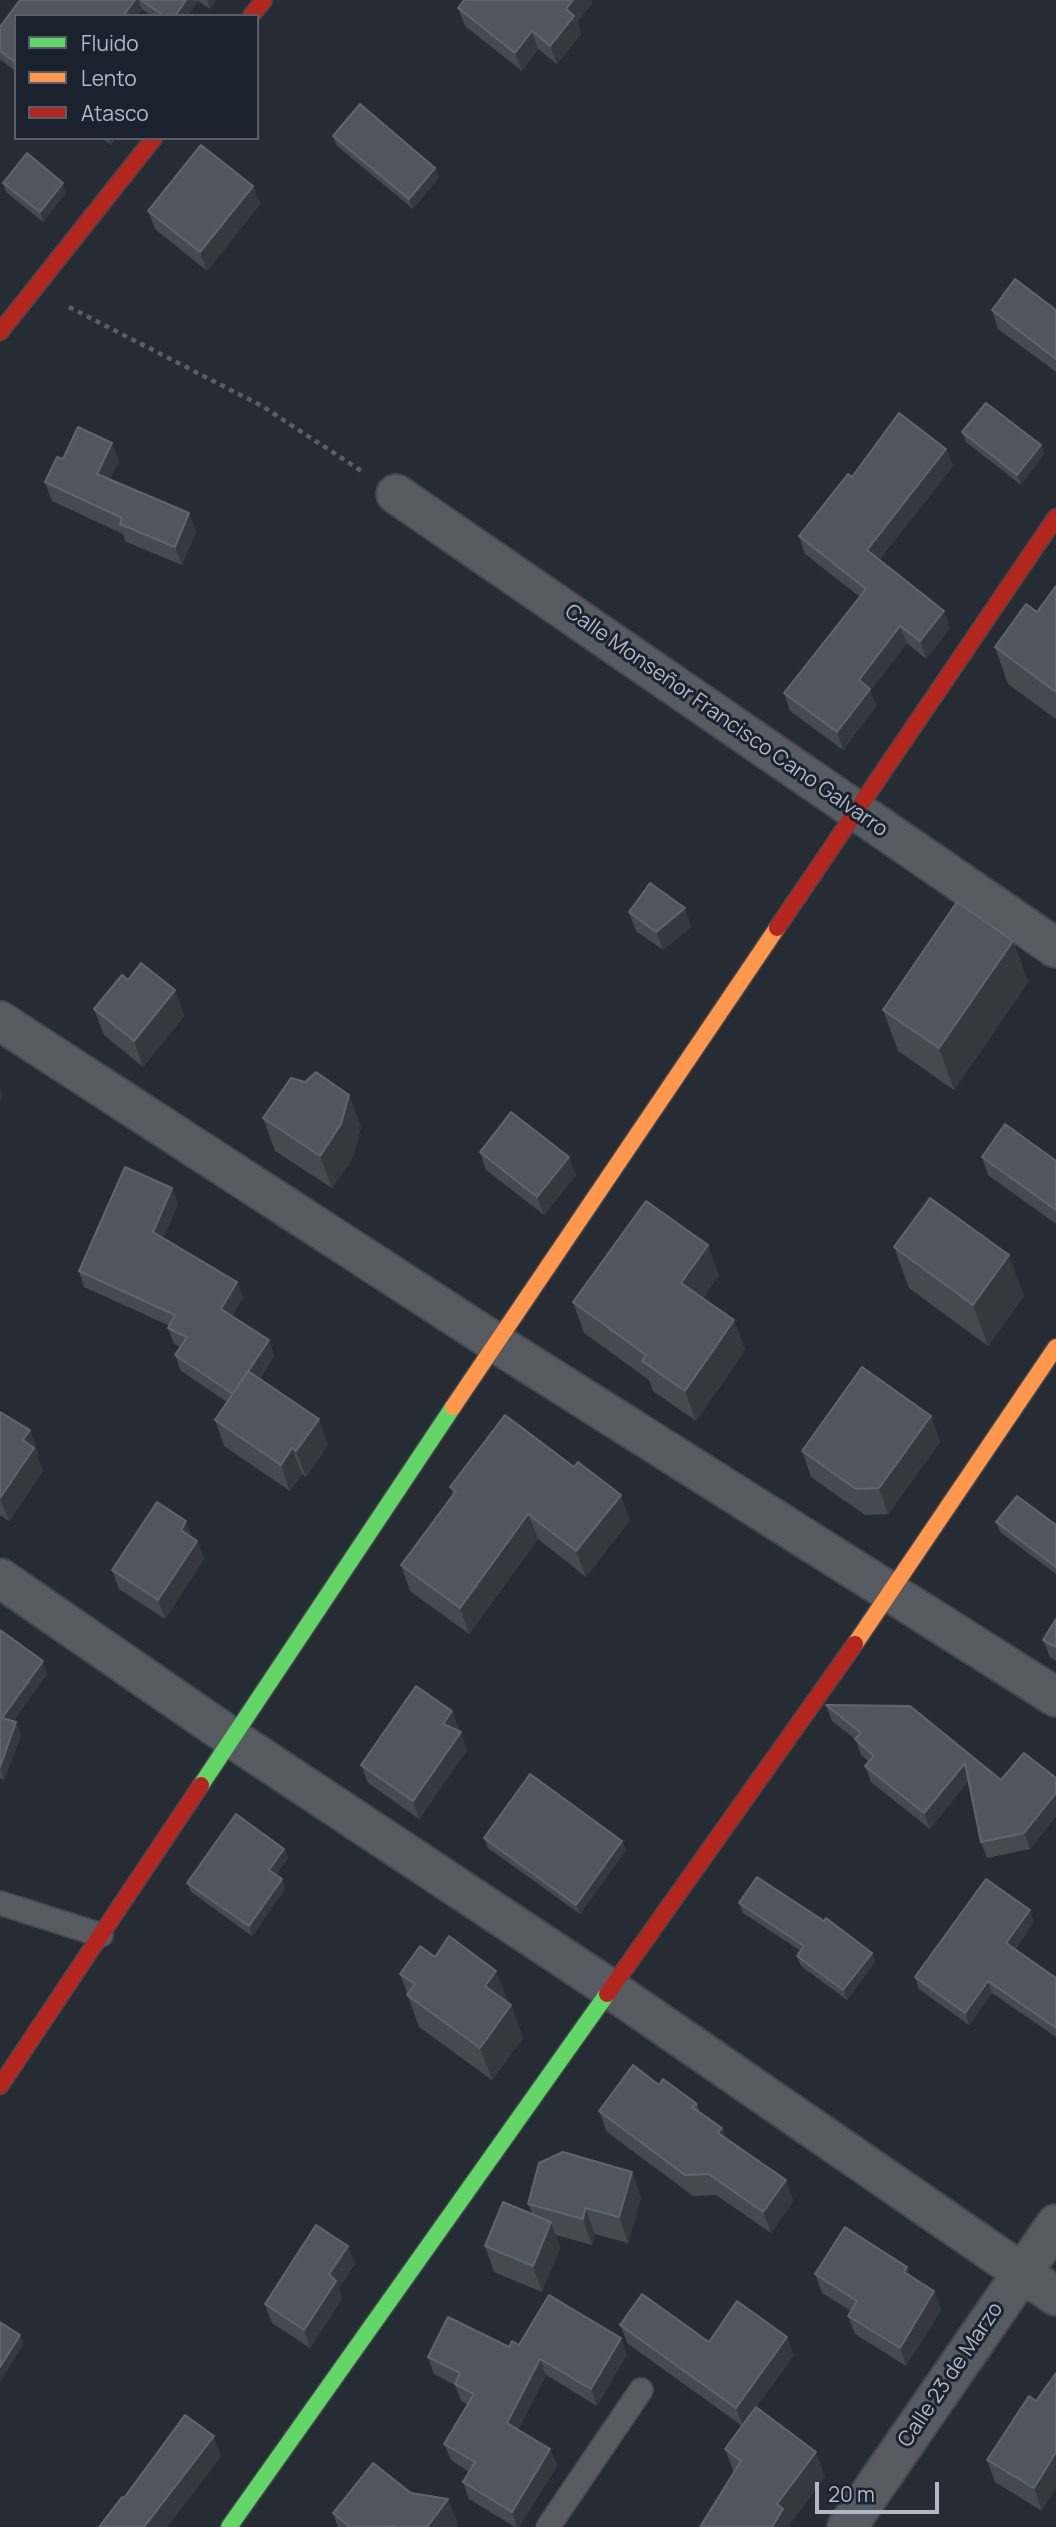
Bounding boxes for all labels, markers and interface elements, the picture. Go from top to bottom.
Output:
legend [14,14,259,140]
text: Fluido [81,29,139,57]
text: Lento [81,64,137,92]
text: Atasco [81,99,149,127]
street label: Calle Monseñor Francisco Cano Galvarro [560,599,892,843]
street label: Calle 23 de Marzo [893,2298,1009,2452]
scale bar [818,2468,942,2512]
text: 20 m [828,2480,875,2508]

